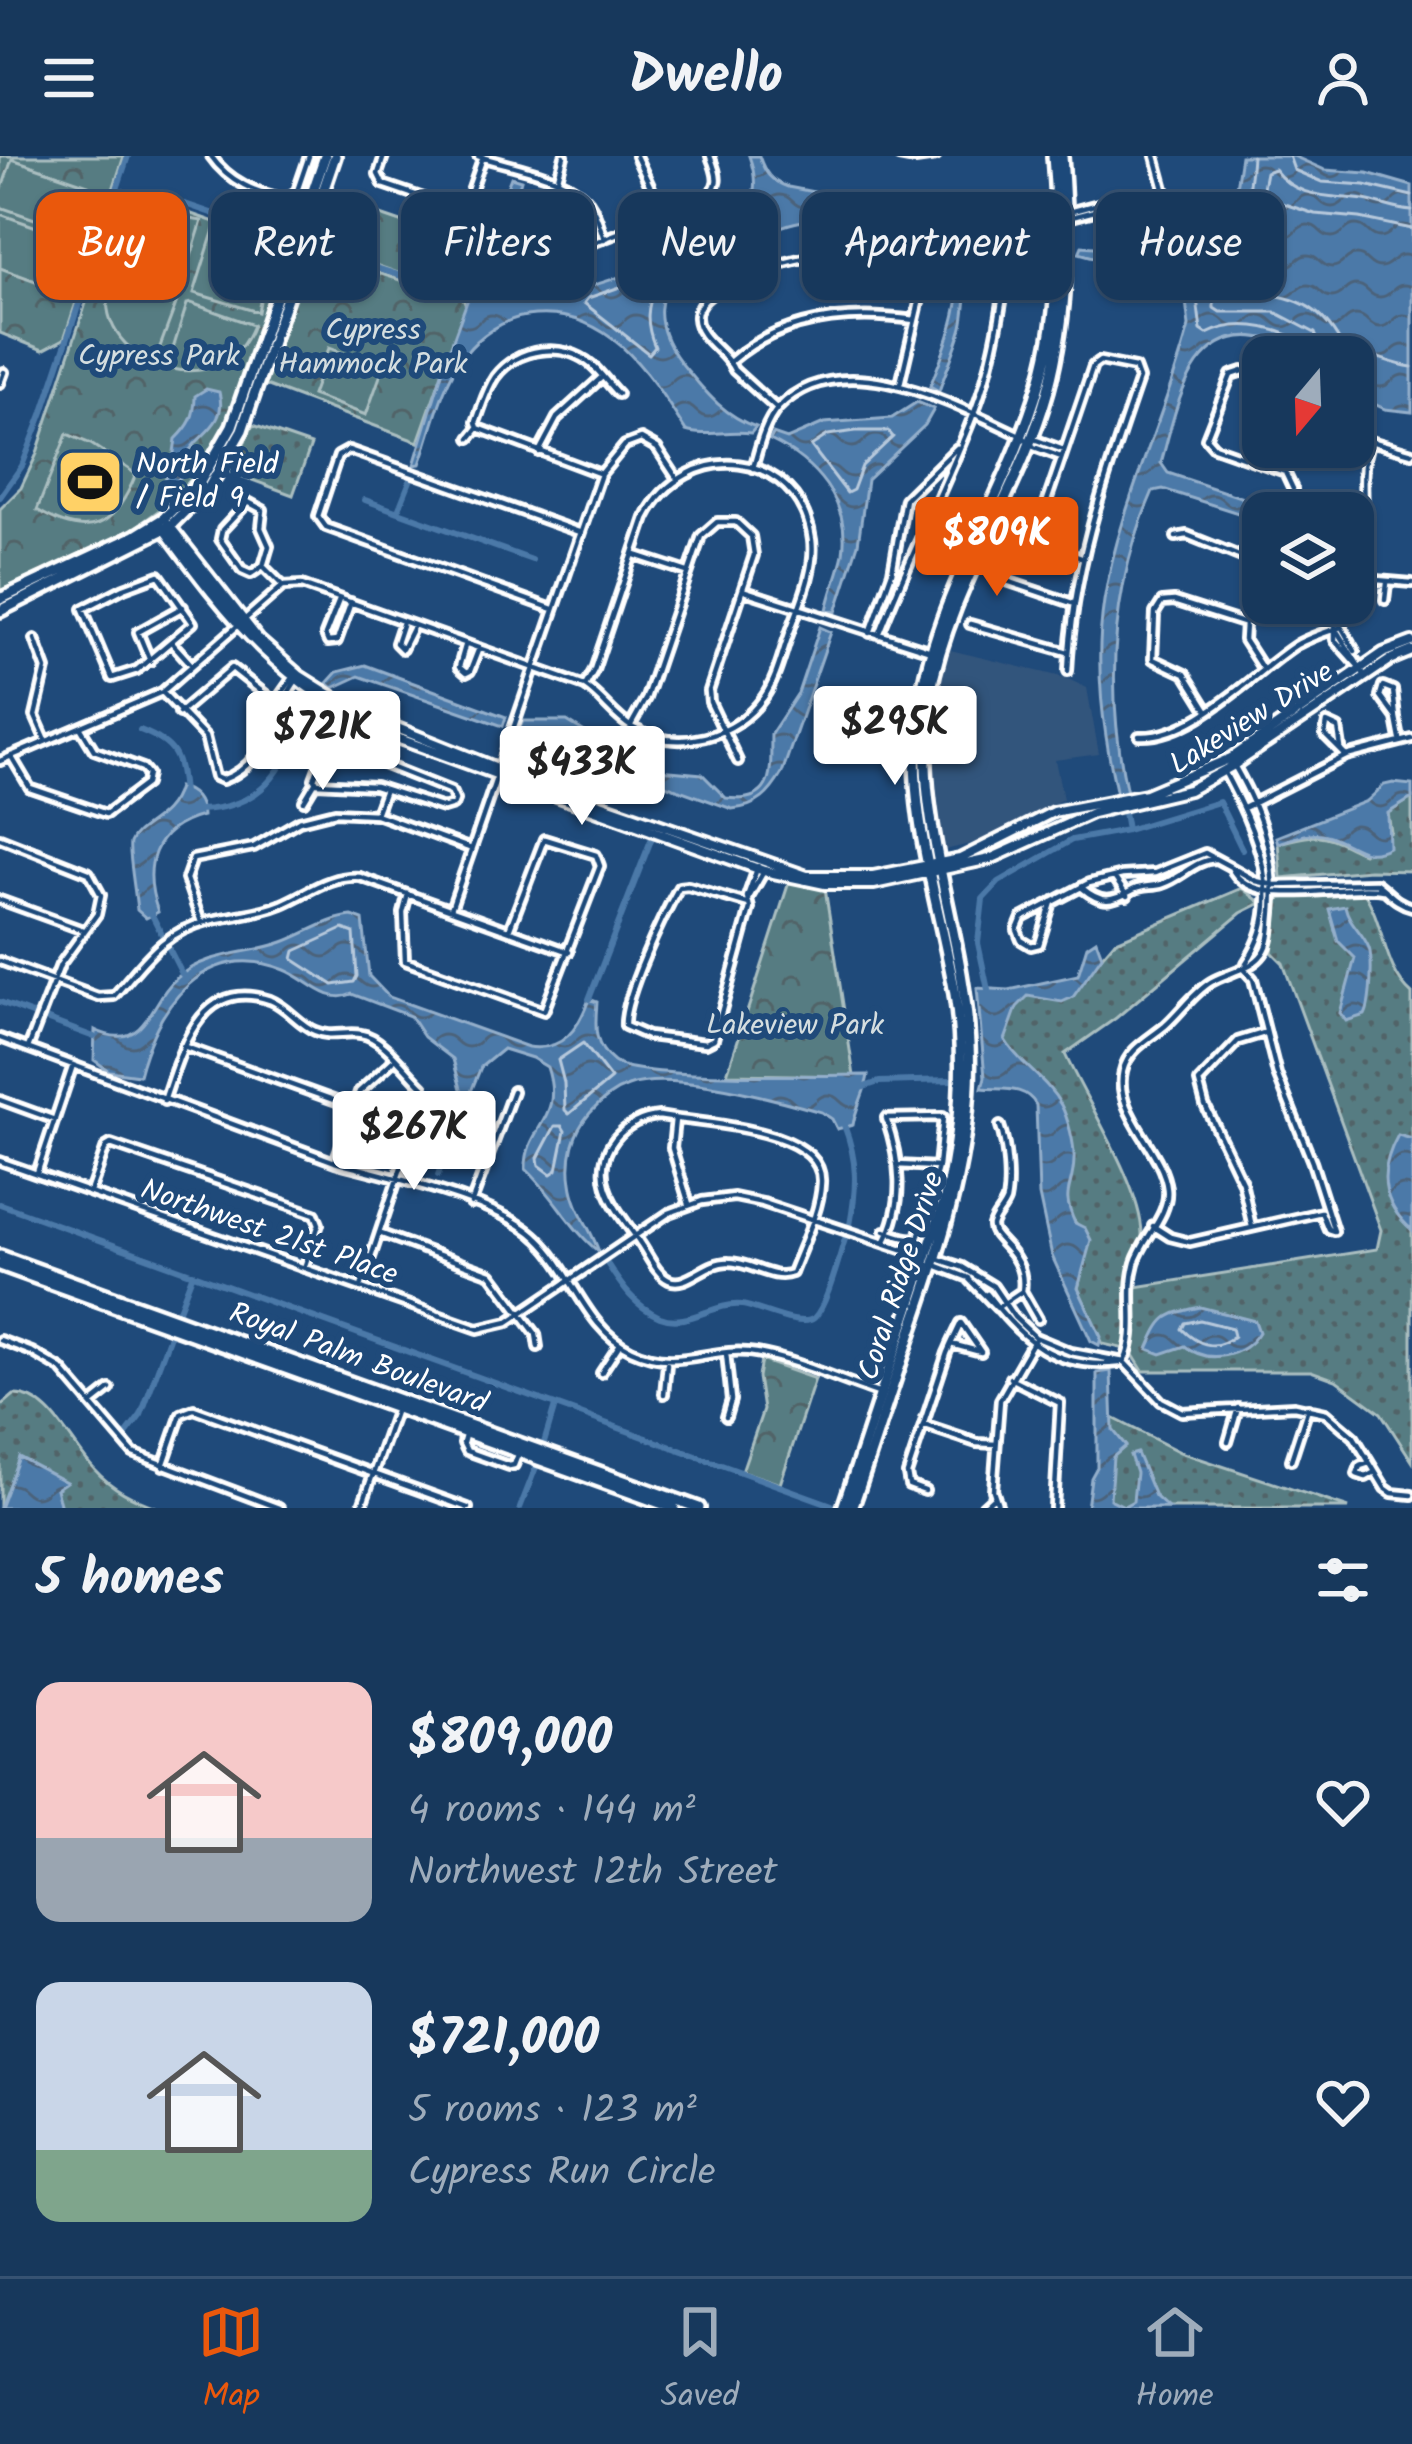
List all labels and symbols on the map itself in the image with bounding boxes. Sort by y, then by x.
park label: Cypress Hammock Park [278,307,469,389]
park label: Cypress Park [78,333,241,381]
north arrow [1242,336,1374,468]
place label: North Field / Field 9 [136,441,279,523]
sports icon: North Field / Field 9 [55,447,125,517]
pin: $809K [913,497,1081,599]
street label: Lakeview Drive [1160,649,1344,789]
pin: $295K [811,686,979,788]
pin: $721K [239,691,407,793]
pin: $433K [498,726,666,828]
park label: Lakeview Park [706,1002,885,1050]
pin: $267K [330,1091,498,1193]
street label: Coral Ridge Drive [846,1165,958,1387]
street label: Northwest 21st Place [134,1166,404,1300]
street label: Royal Palm Boulevard [222,1290,495,1428]

